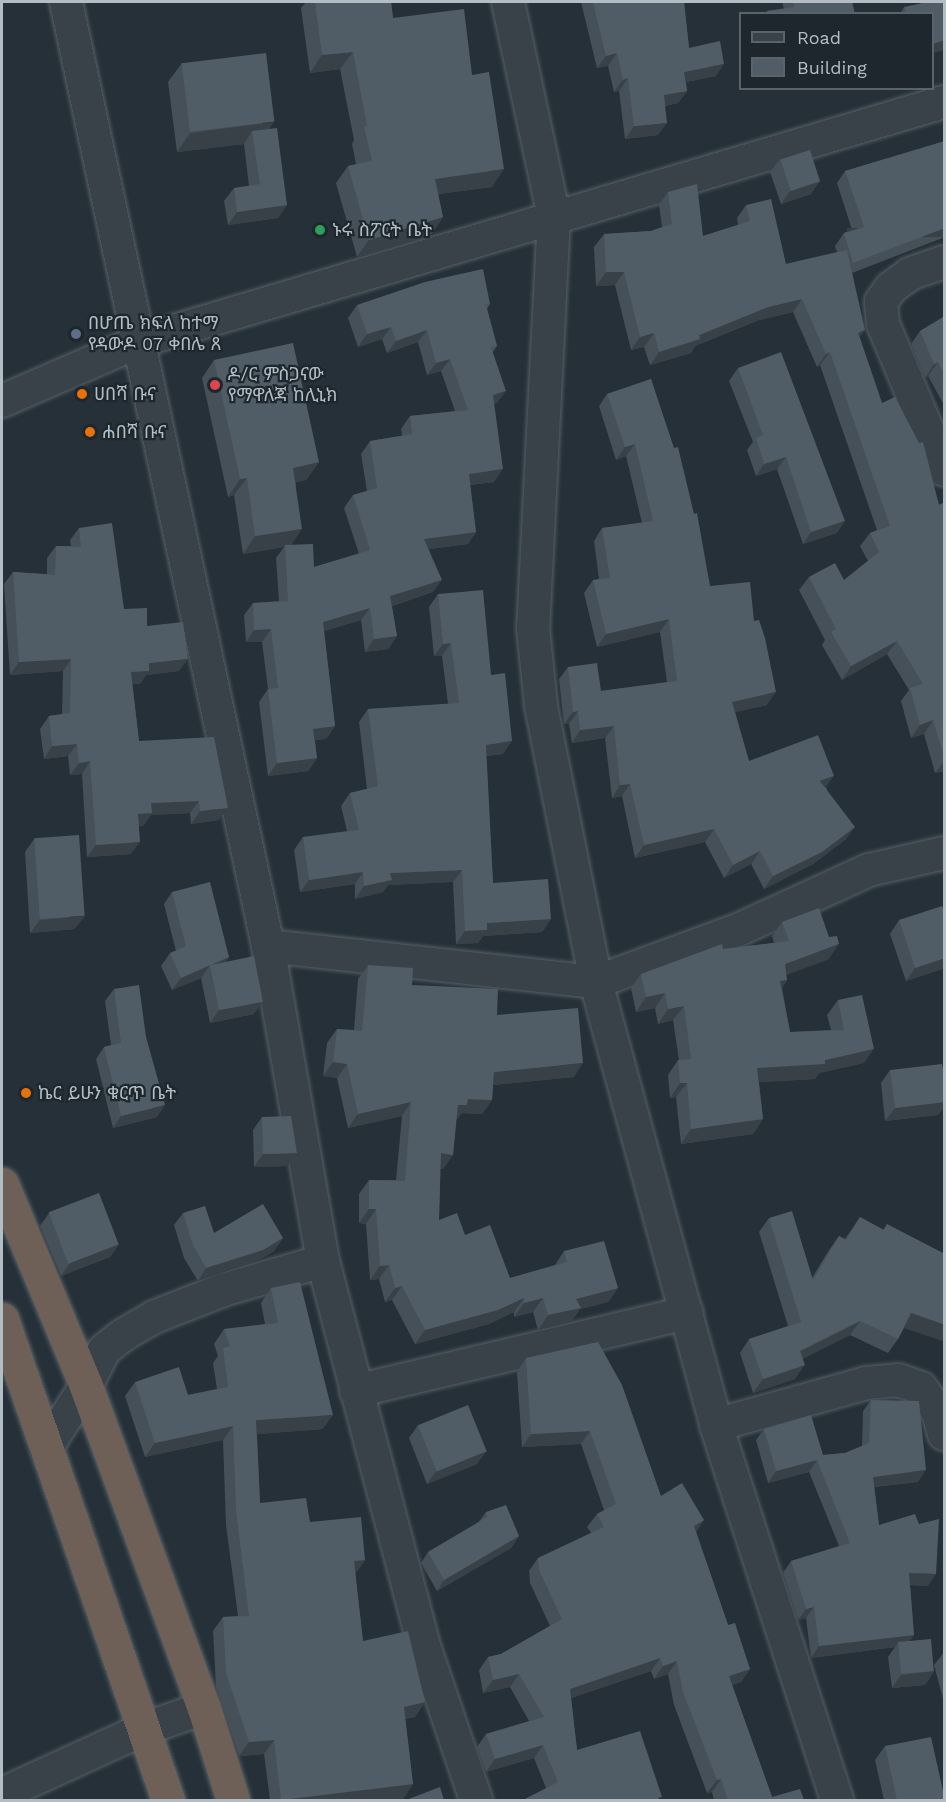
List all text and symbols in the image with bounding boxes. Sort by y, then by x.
legend [739,12,934,90]
text: Road [797,27,841,48]
text: Building [797,57,867,78]
place label: ኑሩ ስፖርት ቤት [332,219,432,241]
marker: ኑሩ ስፖርት ቤት [313,223,327,237]
place label: በሆጤ ክፍለ ከተማ የዳውዶ 07 ቀበሌ ጸ [88,313,221,356]
marker: በሆጤ ክፍለ ከተማ የዳውዶ 07 ቀበሌ ጸ [69,327,83,341]
place label: ዶ/ር ምስጋናው የማዋለጃ ከሊኒክ [228,364,337,406]
marker: ዶ/ር ምስጋናው የማዋለጃ ከሊኒክ [206,376,224,394]
place label: ሀበሻ ቡና [94,383,156,405]
marker: ሀበሻ ቡና [75,387,89,401]
place label: ሐበሻ ቡና [102,421,167,443]
marker: ሐበሻ ቡና [83,425,97,439]
place label: ኬር ይሁን ቁርጥ ቤት [38,1082,176,1104]
marker: ኬር ይሁን ቁርጥ ቤት [19,1086,33,1100]

